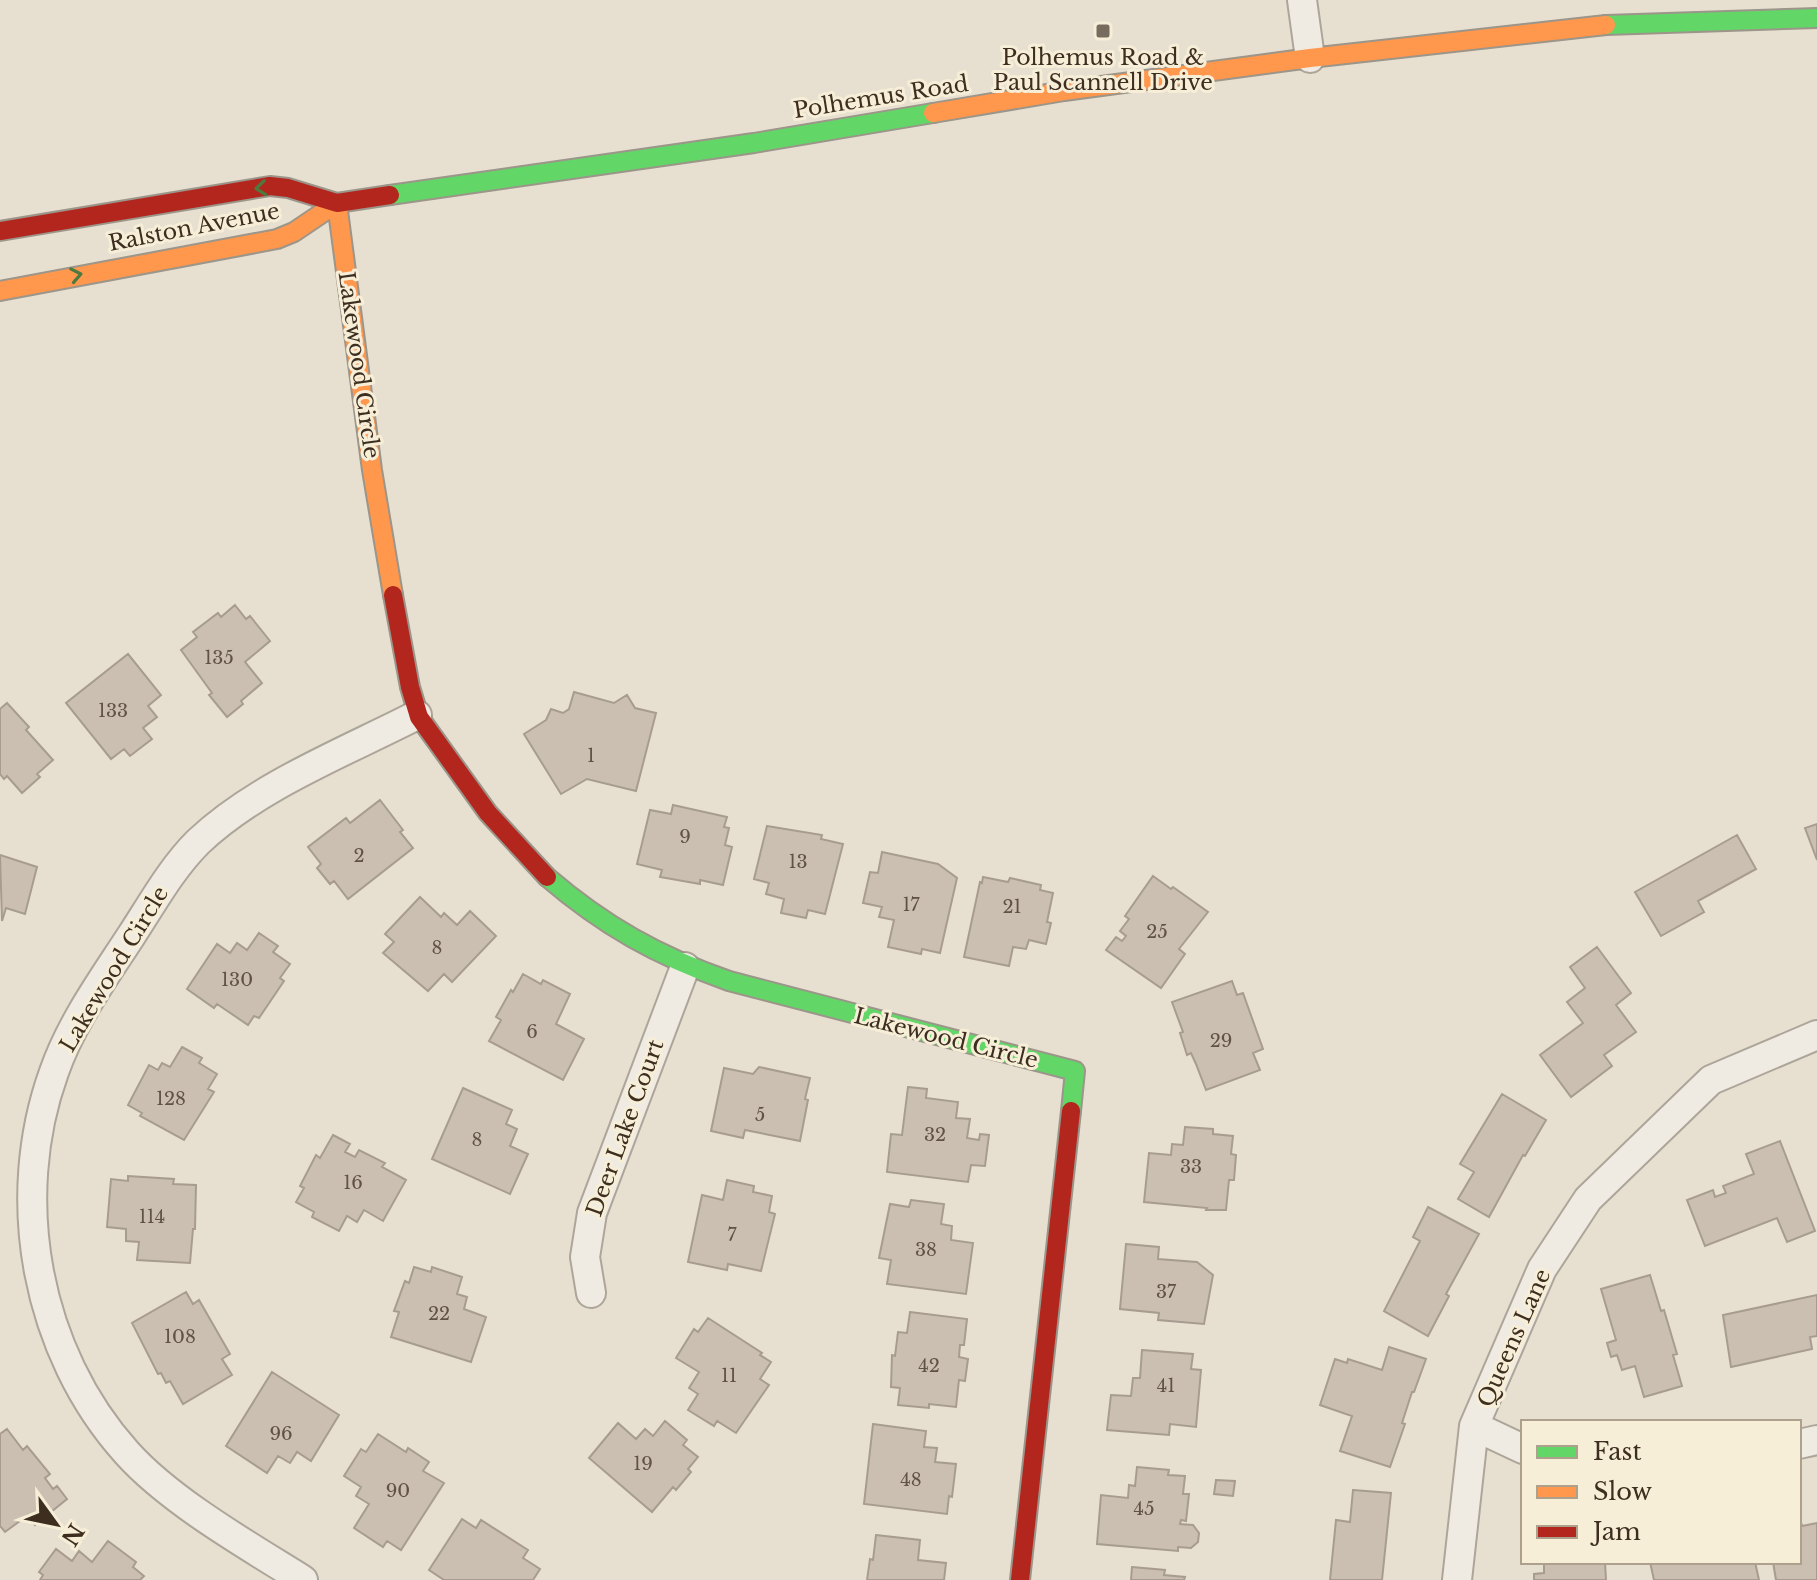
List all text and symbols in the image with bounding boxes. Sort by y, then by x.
marker: Polhemus Road & Paul Scannell Drive [1094,22,1112,40]
place label: Polhemus Road & Paul Scannell Drive [993,44,1213,96]
street label: Polhemus Road [792,70,971,124]
one-way arrow [254,180,267,197]
street label: Ralston Avenue [106,197,282,257]
one-way arrow [69,267,83,284]
street label: Lakewood Circle [333,270,385,460]
house number: 135 [204,647,234,669]
house number: 133 [98,700,128,722]
house number: 1 [587,745,595,767]
house number: 9 [679,826,691,848]
house number: 2 [353,845,365,867]
house number: 13 [788,851,808,873]
street label: Lakewood Circle [54,881,174,1057]
house number: 17 [902,894,920,916]
house number: 21 [1002,896,1022,918]
house number: 25 [1146,921,1168,943]
house number: 8 [432,937,442,959]
house number: 130 [221,969,253,991]
street label: Lakewood Circle [851,1002,1041,1074]
house number: 6 [526,1021,538,1043]
house number: 29 [1210,1030,1232,1052]
street label: Deer Lake Court [580,1035,670,1220]
house number: 128 [156,1088,186,1110]
house number: 5 [755,1104,765,1126]
house number: 32 [924,1124,946,1146]
house number: 8 [472,1129,482,1151]
house number: 33 [1180,1156,1202,1178]
house number: 16 [343,1172,363,1194]
house number: 114 [139,1206,165,1228]
house number: 7 [727,1224,737,1246]
house number: 38 [915,1239,937,1261]
street label: Queens Lane [1472,1265,1556,1411]
house number: 37 [1156,1281,1177,1303]
house number: 22 [428,1303,450,1325]
house number: 108 [164,1326,196,1348]
house number: 42 [918,1355,940,1377]
house number: 11 [721,1365,737,1387]
house number: 41 [1157,1375,1175,1397]
legend [1521,1420,1801,1564]
house number: 96 [269,1423,293,1445]
text: Fast [1593,1437,1641,1466]
house number: 19 [633,1453,653,1475]
house number: 48 [900,1469,922,1491]
text: Slow [1593,1477,1652,1506]
house number: 90 [386,1480,410,1502]
north arrow [16,1484,96,1564]
house number: 45 [1134,1498,1154,1520]
text: Jam [1590,1517,1641,1546]
text: N [55,1519,89,1551]

